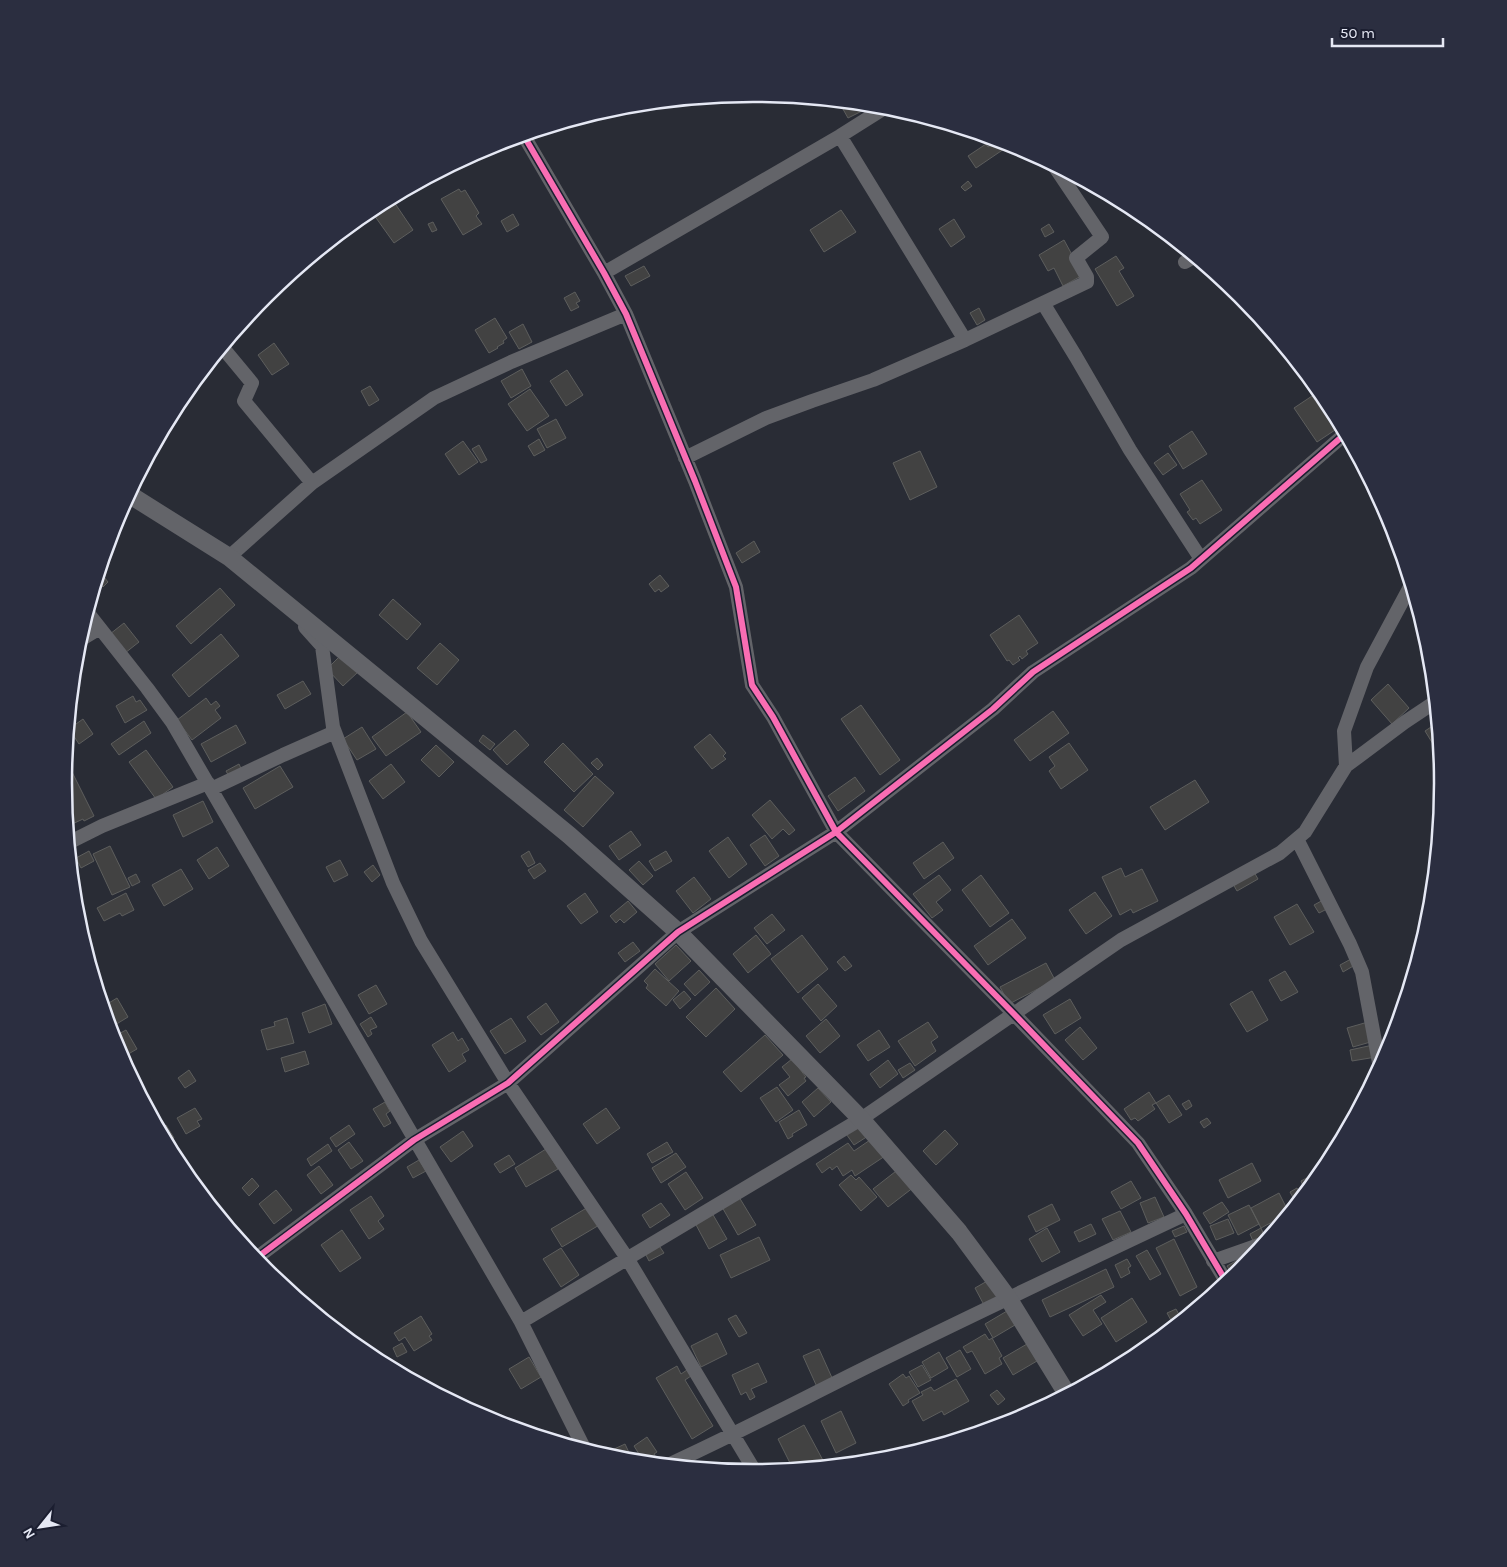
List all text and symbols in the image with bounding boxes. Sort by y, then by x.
scale bar [1332,15,1443,47]
text: 50 m [1340,24,1375,42]
north arrow [15,1502,65,1552]
text: N [19,1525,39,1542]

